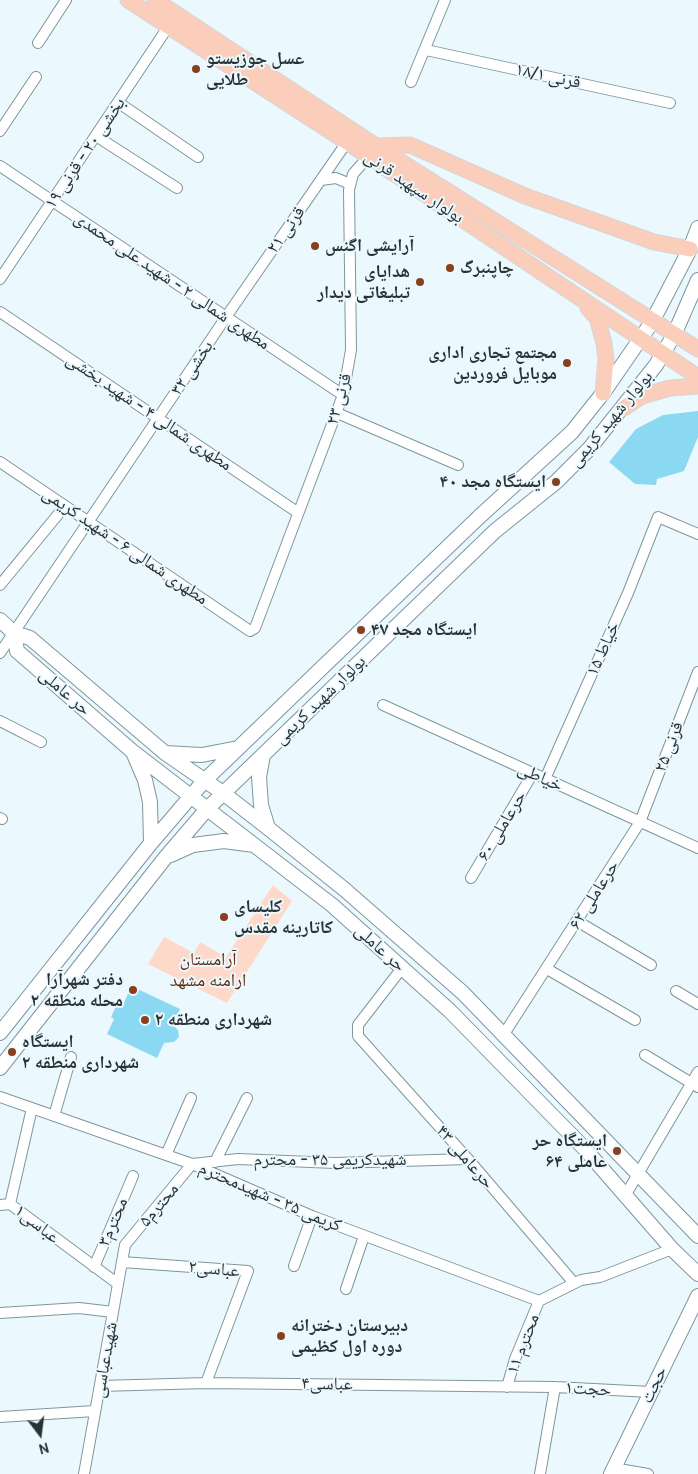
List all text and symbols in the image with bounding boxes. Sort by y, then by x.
place label: عسل جوزیستو طلایی [206,48,304,90]
street label: قرنی ۱۸/۱ [513,59,583,93]
marker: عسل جوزیستو طلایی [190,63,202,75]
street label: بخشی ۲۰ - قرنی ۱۹ [40,93,130,213]
street label: بولوار سپهبد قرنی [360,146,468,228]
street label: قرنی ۲۱ [262,202,310,258]
street label: مطهری شمالی ۲ - شهید علی محمدی [70,207,274,355]
place label: آرایشی اگنس [325,235,414,257]
marker: آرایشی اگنس [309,240,321,252]
place label: چاپنبرگ [460,257,514,279]
place label: هدایای تبلیغاتی دیدار [317,261,410,304]
marker: چاپنبرگ [444,262,456,274]
marker: هدایای تبلیغاتی دیدار [414,276,426,288]
street label: بخشی ۳۲ [166,336,218,400]
place label: مجتمع تجاری اداری موبایل فروردین [428,342,557,384]
street label: مطهری شمالی ۴ - شهید بخشی [62,348,236,476]
marker: مجتمع تجاری اداری موبایل فروردین [561,357,573,369]
street label: بولوار شهید کریمی [564,366,658,472]
street label: قرنی ۲۳ [321,371,357,427]
place label: ایستگاه مجد ۴۰ [440,471,546,493]
marker: ایستگاه مجد ۴۰ [550,476,562,488]
street label: مطهری شمالی ۶ - شهید کریمی [38,482,212,610]
place label: ایستگاه مجد ۴۷ [371,619,477,641]
street label: خیاط ۱۵ [582,619,624,679]
marker: ایستگاه مجد ۴۷ [355,624,367,636]
street label: بولوار شهید کریمی [270,651,370,749]
street label: حر عاملی [35,664,95,720]
street label: قرنی ۲۵ [650,719,688,775]
street label: خیاطی [514,758,566,796]
street label: حرعاملی ۶۰ [473,787,531,865]
street label: حرعاملی ۶۲ [564,856,624,934]
place label: کلیسای کاتارینه مقدس [234,896,333,939]
marker: کلیسای کاتارینه مقدس [218,911,230,923]
street label: حر عاملی [350,919,410,977]
park label: آرامستان ارامنه مشهد [170,949,246,992]
place label: دفتر شهرآرا محله منطقه ۲ [31,969,123,1012]
marker: دفتر شهرآرا محله منطقه ۲ [127,984,139,996]
place label: شهرداری منطقه ۲ [155,1009,272,1031]
marker: شهرداری منطقه ۲ [139,1014,151,1026]
place label: ایستگاه شهرداری منطقه ۲ [22,1031,139,1074]
marker: ایستگاه شهرداری منطقه ۲ [6,1046,18,1058]
street label: حرعاملی ۴۳ [431,1121,499,1193]
place label: ایستگاه حر عاملی ۶۴ [533,1130,607,1172]
marker: ایستگاه حر عاملی ۶۴ [611,1145,623,1157]
street label: شهیدکریمی ۳۵ - محترم [253,1149,407,1171]
street label: کریمی ۳۵ - شهیدمحترم [195,1157,345,1237]
street label: محترم۵ [134,1179,184,1231]
street label: محترم۳ [93,1194,133,1250]
street label: عباسی۱ [10,1200,64,1248]
street label: عباسی۲ [188,1256,240,1282]
street label: محترم ۱۱ [502,1311,544,1377]
place label: دبیرستان دخترانه دوره اول کظیمی [291,1315,408,1358]
street label: شهیدعباسی [88,1320,122,1400]
marker: دبیرستان دخترانه دوره اول کظیمی [275,1330,287,1342]
street label: حجت [636,1363,672,1407]
street label: عباسی۴ [301,1373,353,1395]
street label: حجت۱ [564,1377,612,1401]
north arrow [15,1409,65,1459]
text: N [37,1439,51,1458]

